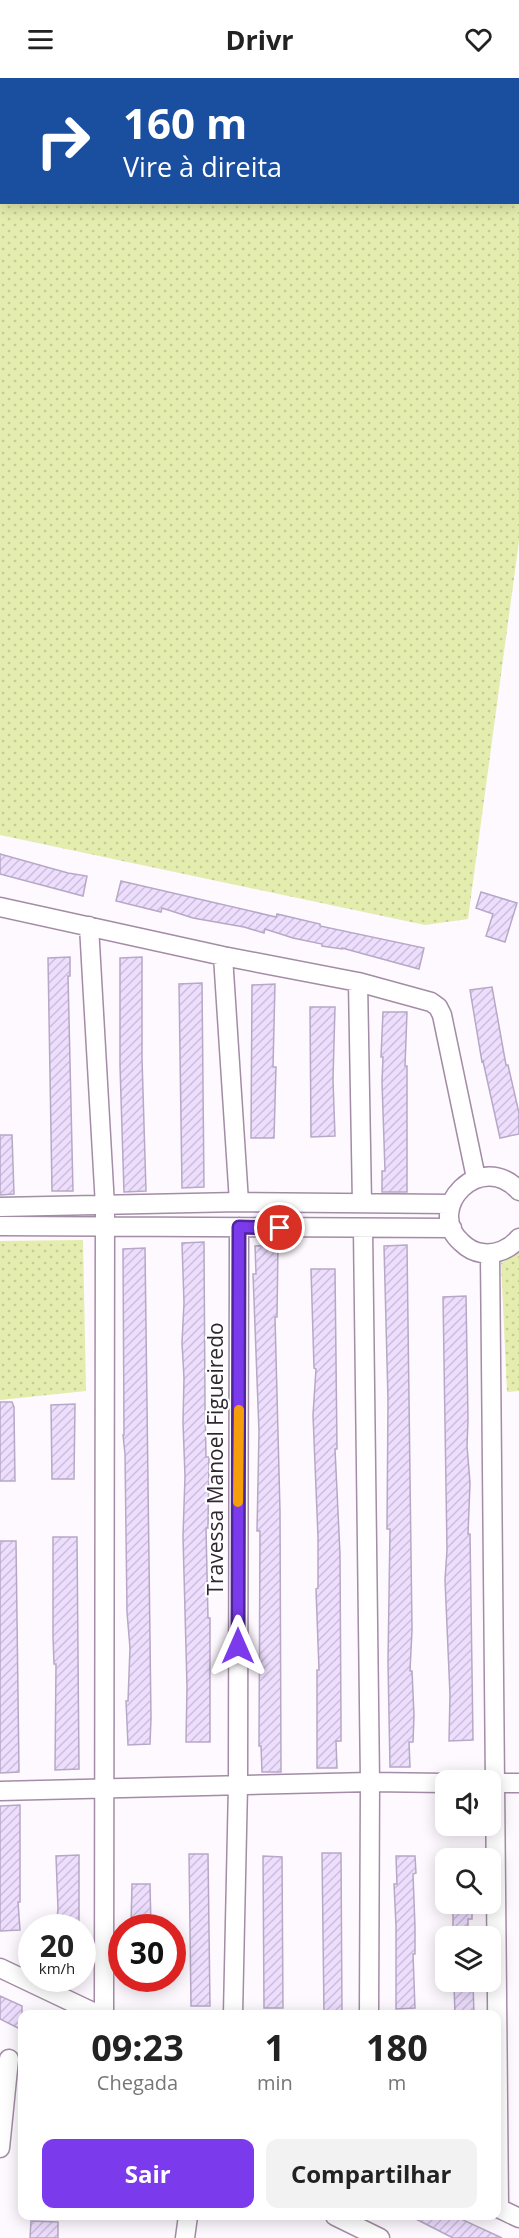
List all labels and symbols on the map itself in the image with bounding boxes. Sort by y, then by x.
pin [254,1202,305,1253]
street label: Travessa Manoel Figueiredo [201,1322,229,1596]
position arrow [206,1614,270,1678]
speed limit sign: 30 [108,1914,186,1992]

